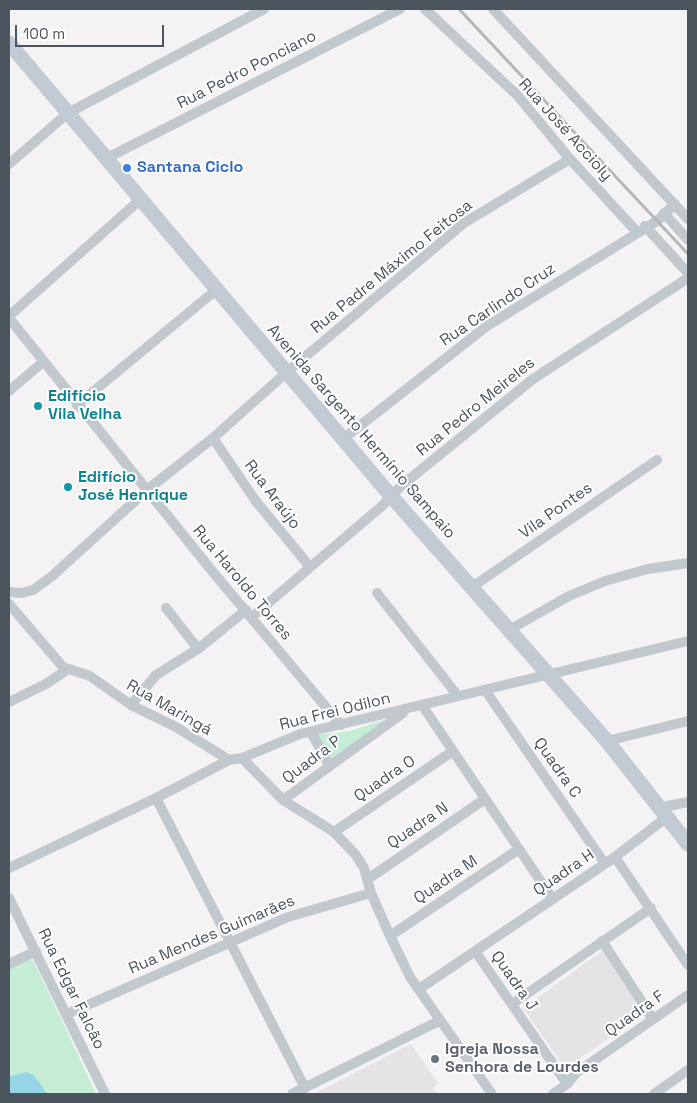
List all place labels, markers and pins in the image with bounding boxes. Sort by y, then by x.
place label: Santana Ciclo [137,158,243,178]
marker: Santana Ciclo [121,162,133,174]
place label: Edifício Vila Velha [48,387,122,425]
marker: Edifício Vila Velha [32,400,44,412]
place label: Edifício José Henrique [78,468,188,506]
marker: Edifício José Henrique [62,481,74,493]
place label: Igreja Nossa Senhora de Lourdes [445,1040,599,1078]
marker: Igreja Nossa Senhora de Lourdes [429,1053,441,1065]

